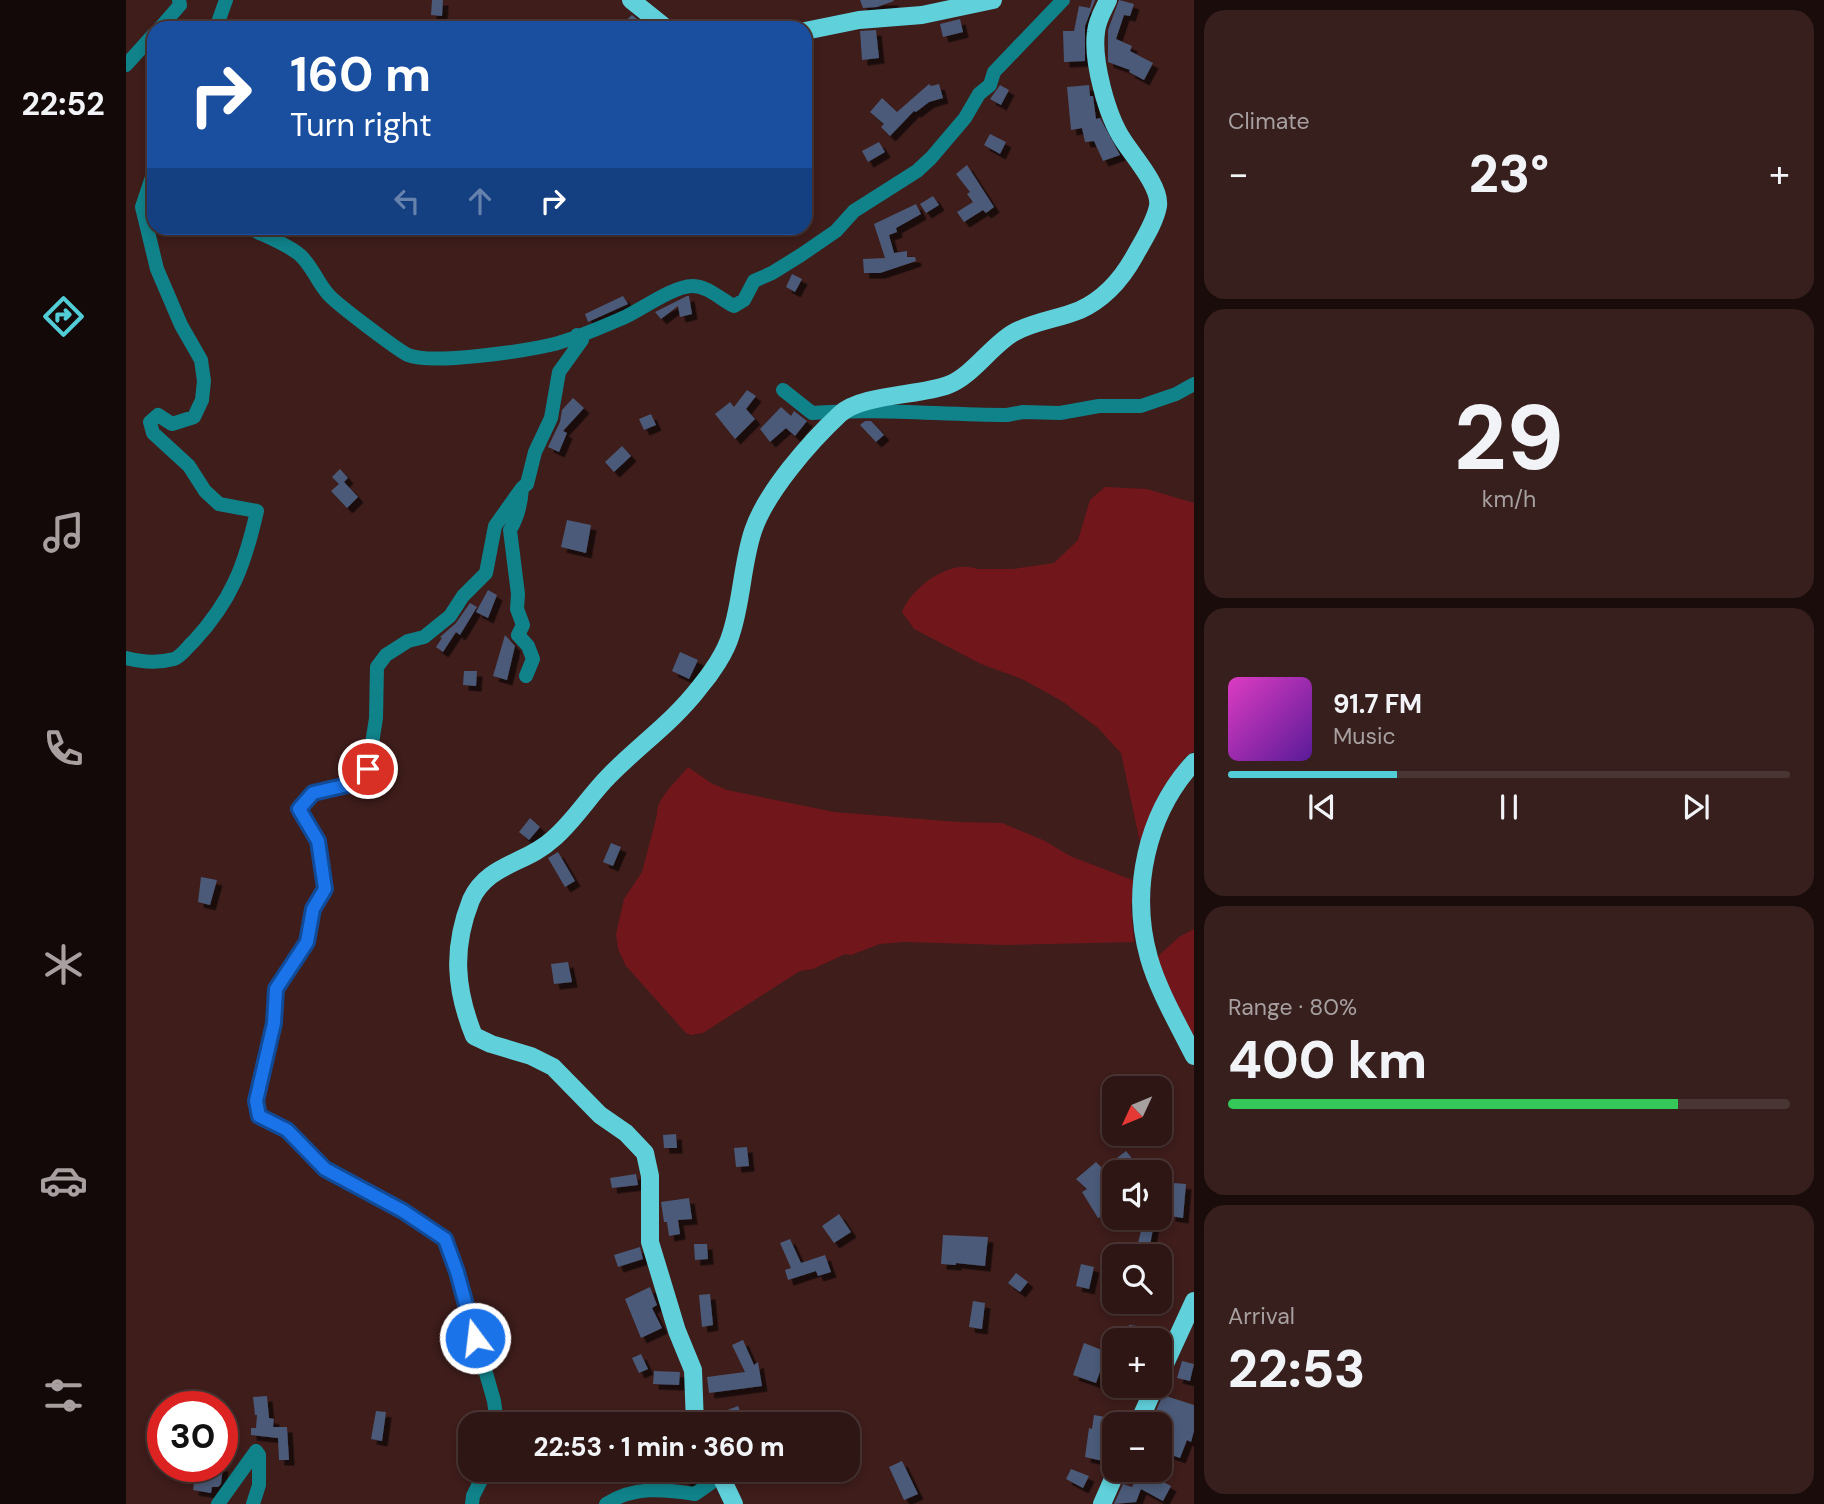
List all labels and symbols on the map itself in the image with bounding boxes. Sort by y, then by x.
pin [338,739,398,799]
north arrow [1102,1076,1172,1146]
position arrow [438,1301,512,1375]
speed limit sign: 30 [147,1391,238,1482]

